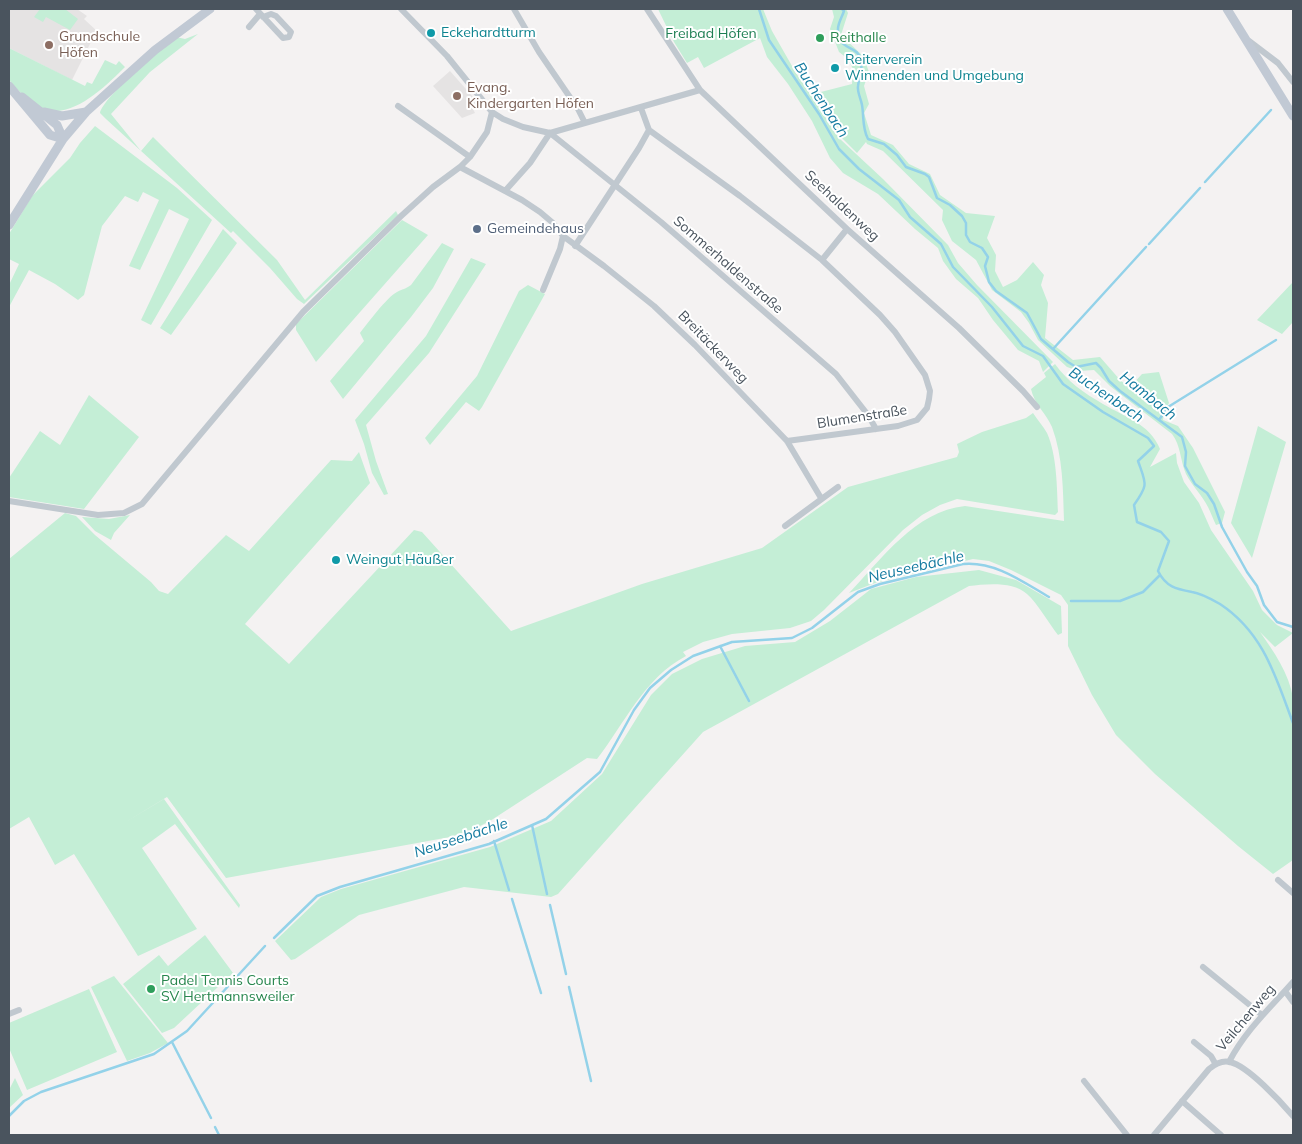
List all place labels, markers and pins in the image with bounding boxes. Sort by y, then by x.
place label: Eckehardtturm [441,25,536,41]
marker: Eckehardtturm [425,27,437,39]
place label: Grundschule Höfen [59,29,140,62]
place label: Reithalle [830,30,886,46]
marker: Reithalle [814,32,826,44]
marker: Grundschule Höfen [43,39,55,51]
place label: Reiterverein Winnenden und Umgebung [845,52,1024,84]
marker: Reiterverein Winnenden und Umgebung [829,62,841,74]
place label: Evang. Kindergarten Höfen [467,80,594,112]
marker: Evang. Kindergarten Höfen [451,90,463,102]
place label: Gemeindehaus [487,221,584,237]
marker: Gemeindehaus [471,223,483,235]
place label: Weingut Häußer [346,552,454,568]
marker: Weingut Häußer [330,554,342,566]
place label: Padel Tennis Courts SV Hertmannsweiler [161,973,295,1006]
marker: Padel Tennis Courts SV Hertmannsweiler [145,983,157,995]

